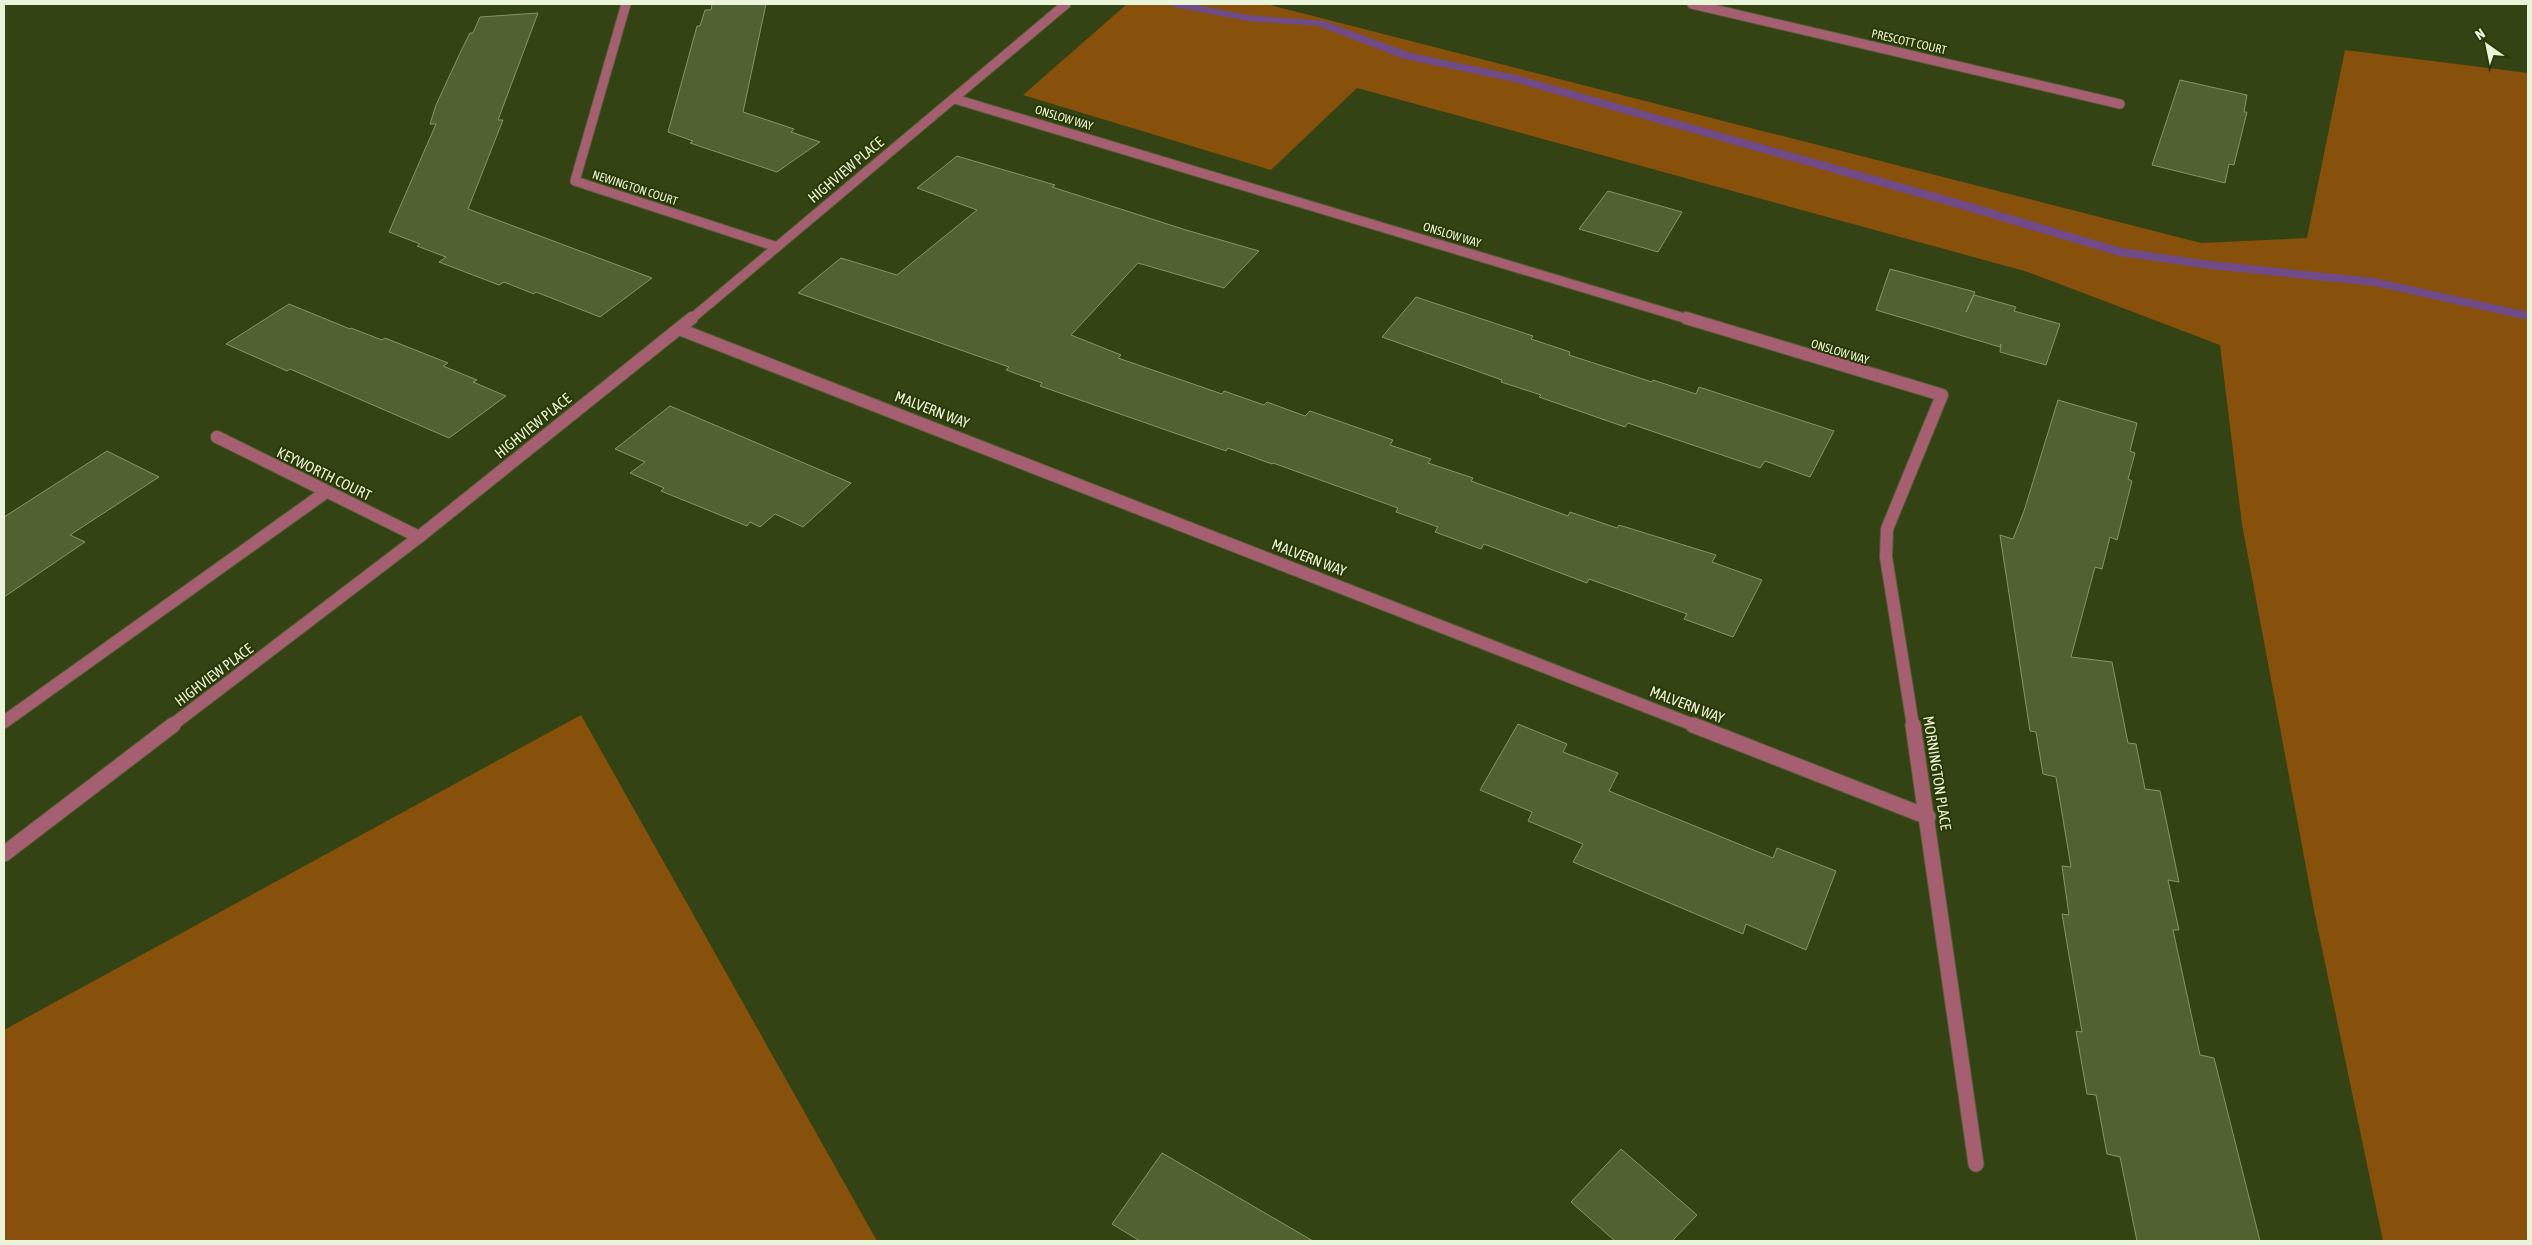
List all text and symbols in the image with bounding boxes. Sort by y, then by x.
north arrow [2462,20,2512,70]
text: N [2472,25,2488,43]
street label: PRESCOTT COURT [1870,27,1949,58]
street label: ONSLOW WAY [1033,103,1095,134]
street label: HIGHVIEW PLACE [804,133,887,206]
street label: NEWINGTON COURT [591,168,680,209]
street label: ONSLOW WAY [1421,220,1483,251]
street label: ONSLOW WAY [1809,337,1871,368]
street label: MALVERN WAY [893,388,972,432]
street label: HIGHVIEW PLACE [491,389,575,462]
street label: KEYWORTH COURT [274,443,375,504]
street label: MALVERN WAY [1270,536,1349,580]
street label: HIGHVIEW PLACE [171,639,257,709]
street label: MALVERN WAY [1648,683,1727,727]
street label: MORNINGTON PLACE [1920,715,1955,832]

